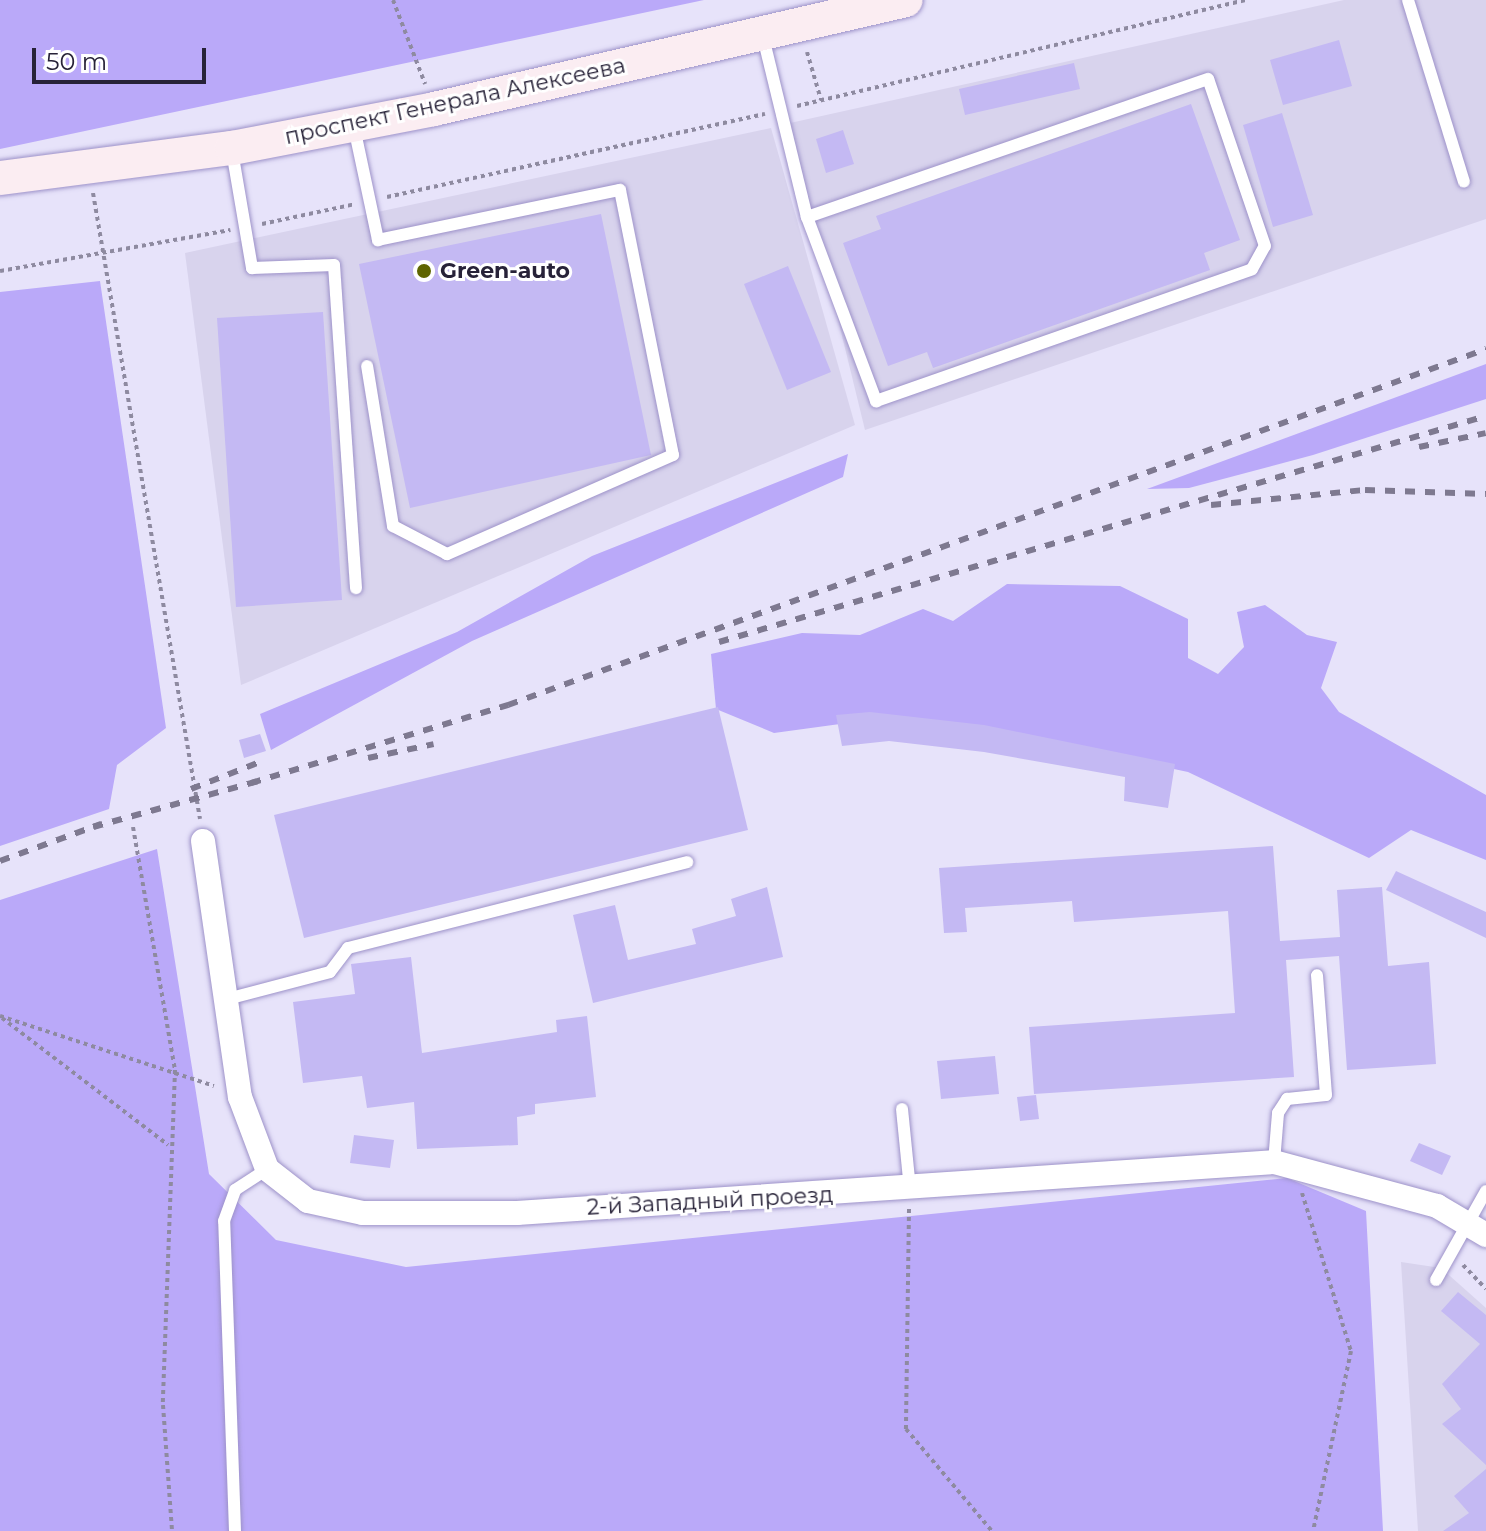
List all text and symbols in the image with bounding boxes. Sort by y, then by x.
scale bar [36,32,210,82]
text: 50 m [46,47,107,76]
street label: проспект Генерала Алексеева [282,52,628,150]
place label: Green-auto [440,258,570,284]
marker: Green-auto [415,262,433,280]
street label: 2-й Западный проезд [586,1181,834,1221]

